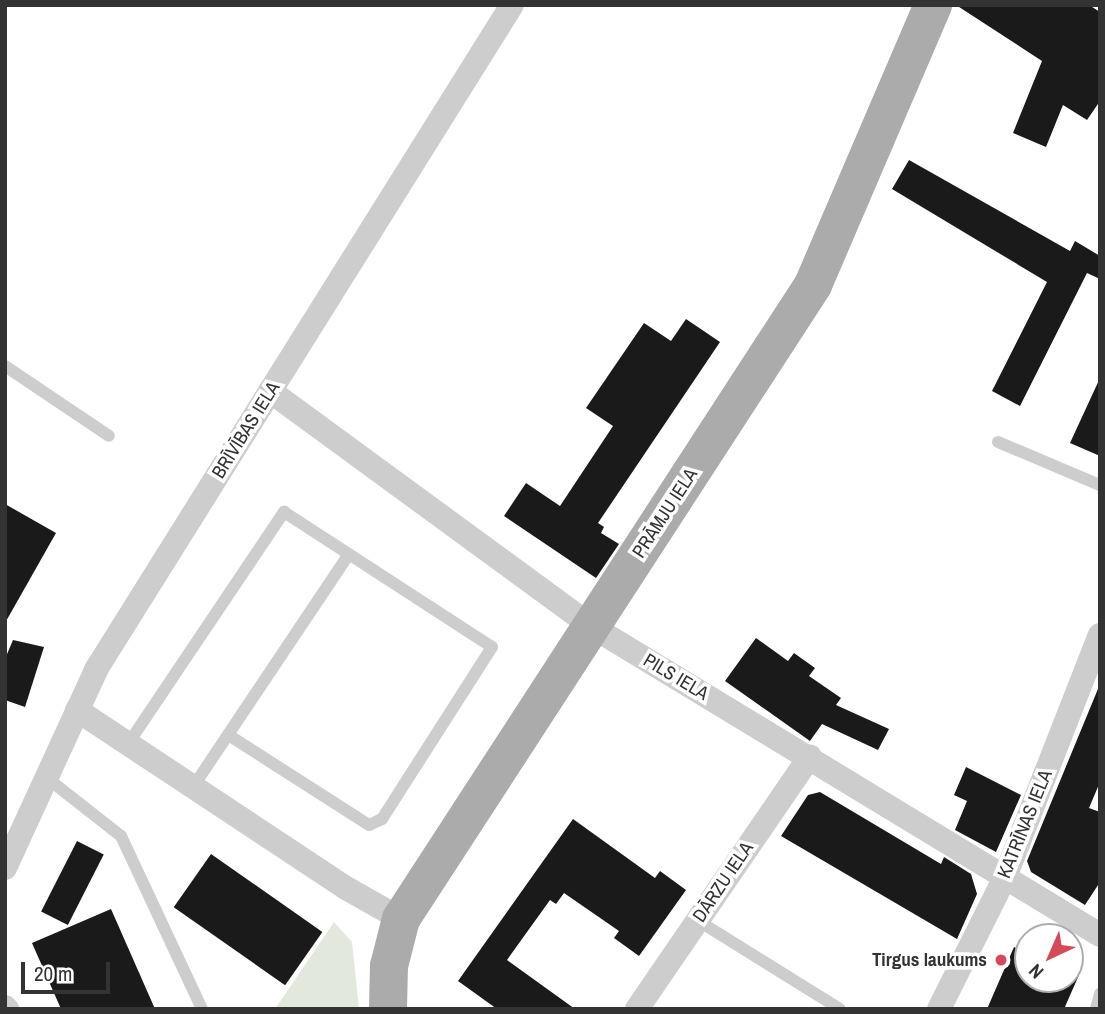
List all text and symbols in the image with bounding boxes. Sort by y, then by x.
street label: BRĪVĪBAS IELA [207,377,285,483]
street label: PRĀMJU IELA [628,464,702,562]
street label: PILS IELA [639,649,713,705]
street label: KATRĪNAS IELA [993,766,1057,882]
street label: DĀRZU IELA [688,838,758,926]
north arrow [1014,923,1084,993]
scale bar [24,948,114,992]
place label: Tirgus laukums [872,949,987,971]
marker: Tirgus laukums [993,952,1009,968]
text: N [1023,958,1049,985]
text: 20 m [34,959,72,988]

